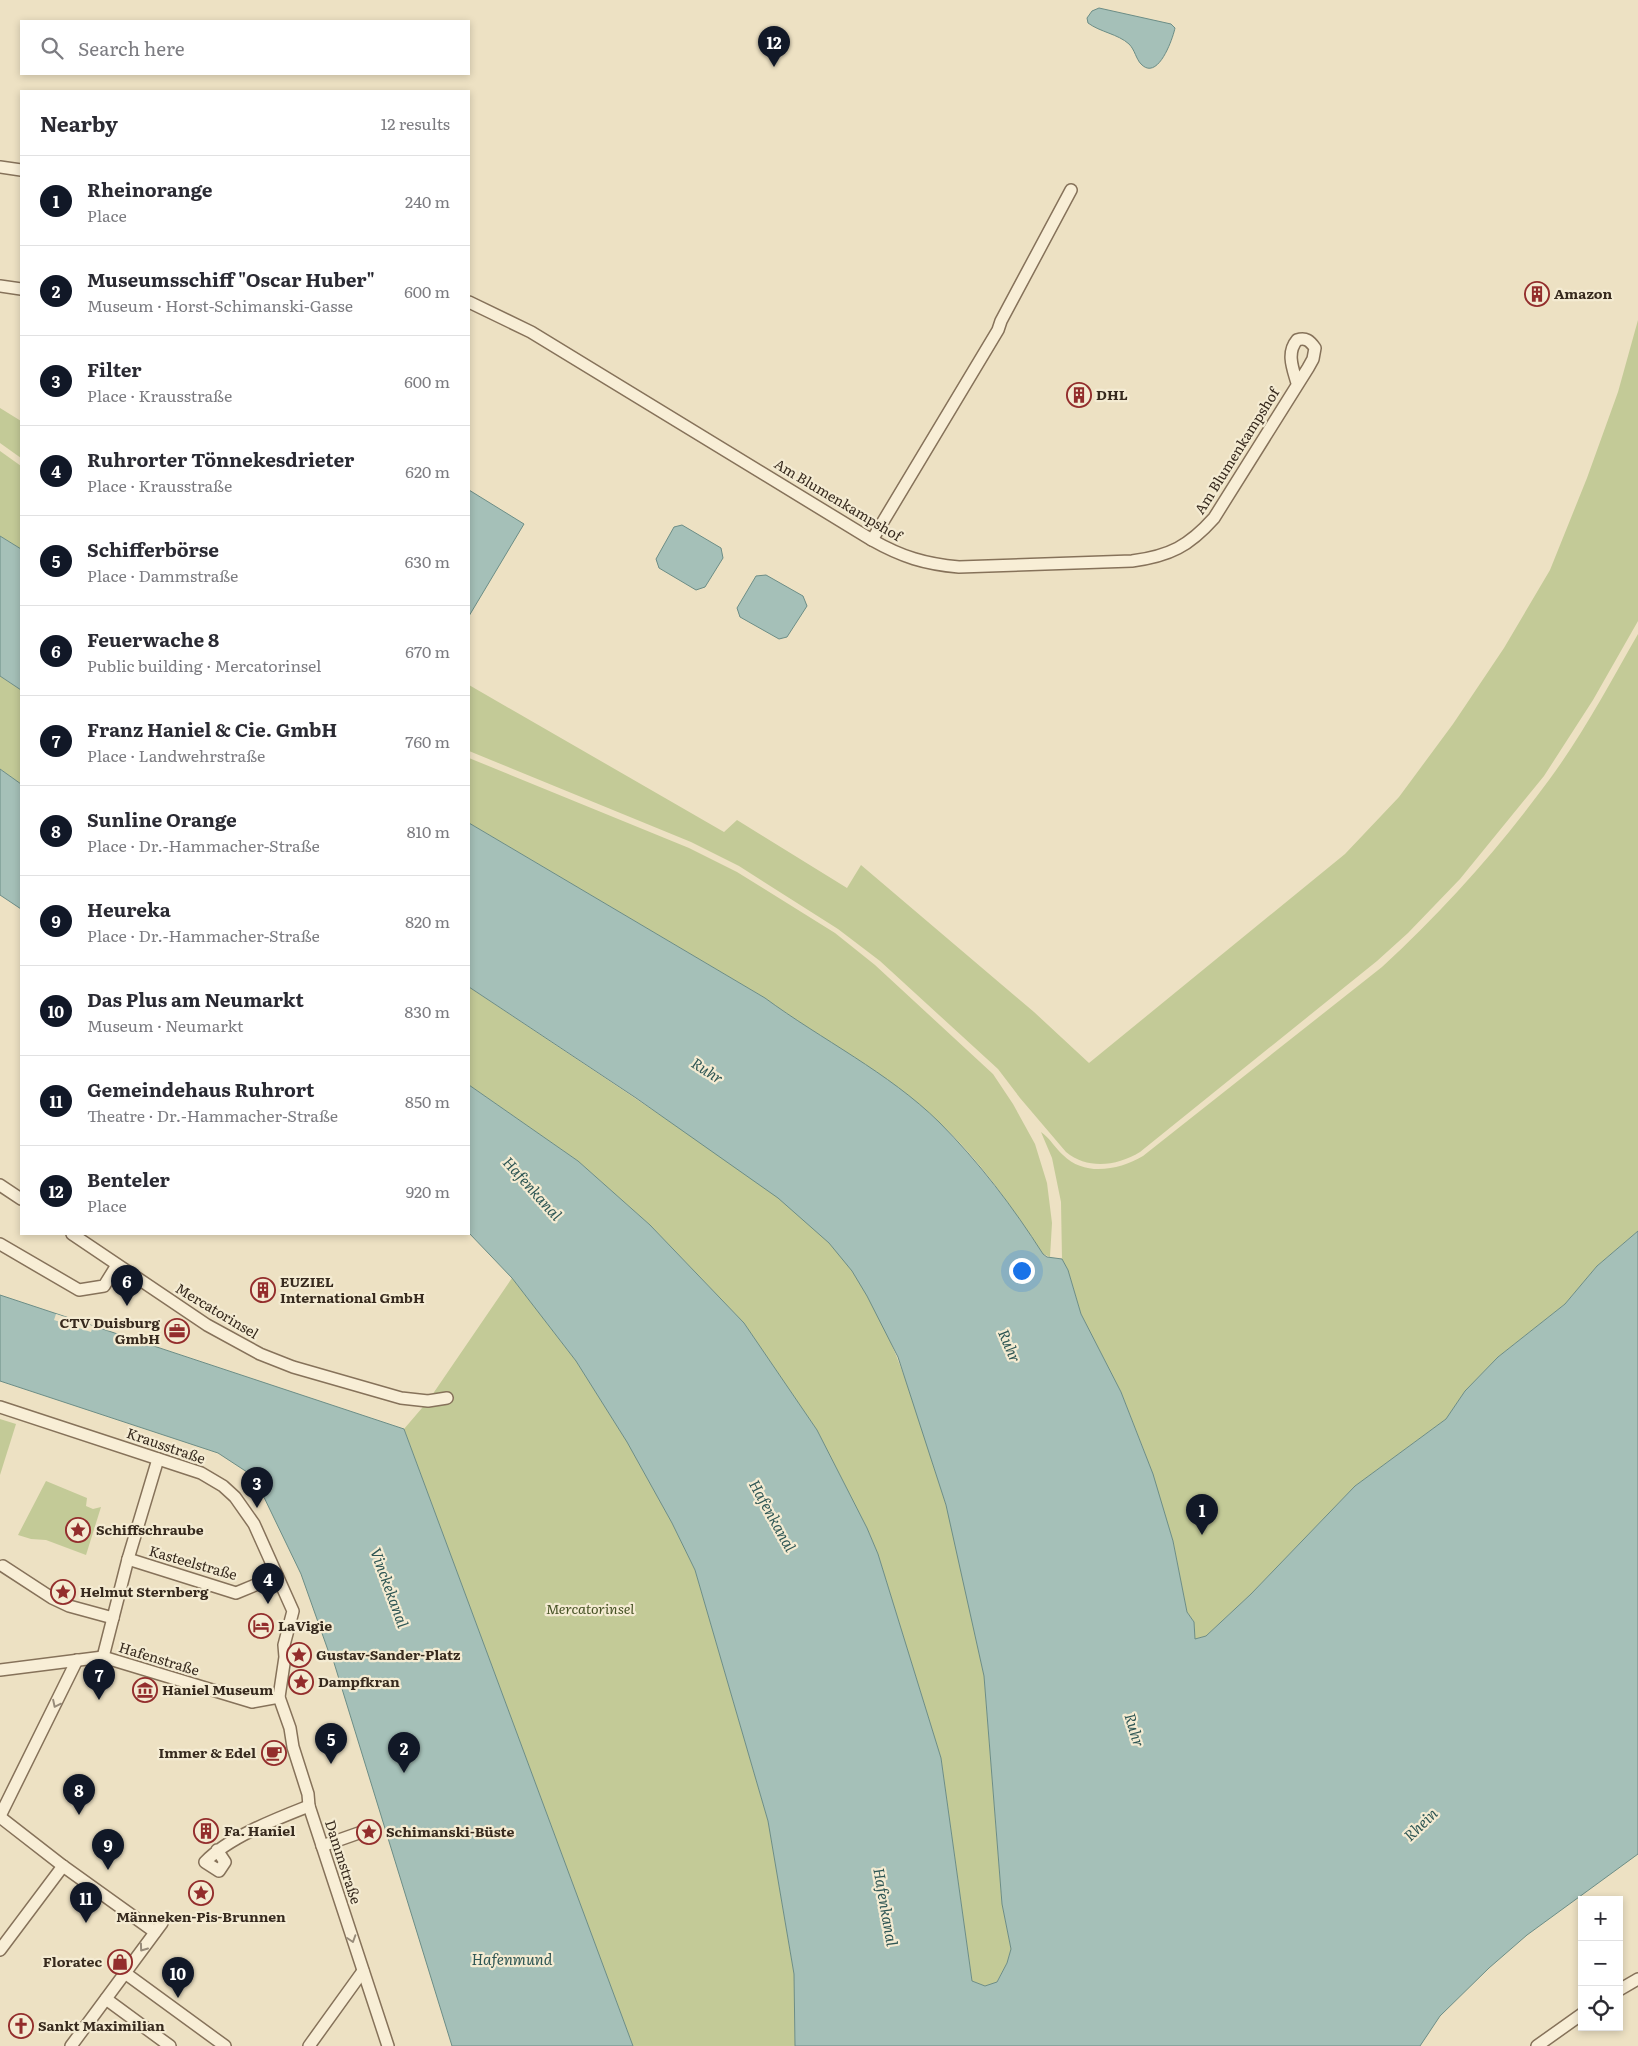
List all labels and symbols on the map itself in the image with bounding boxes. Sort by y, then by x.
pin: 12 [758,26,790,67]
building icon: Amazon [1524,281,1550,307]
place label: Amazon [1554,283,1612,303]
building icon: DHL [1066,382,1092,408]
street label: Am Blumenkampshof [1189,382,1284,518]
place label: DHL [1096,384,1128,404]
street label: Am Blumenkampshof [771,453,908,546]
water label: Ruhr [687,1051,728,1089]
water label: Hafenkanal [498,1151,569,1226]
your location [1009,1258,1035,1284]
pin: 6 [111,1265,143,1306]
place label: EUZIEL International GmbH [280,1271,425,1307]
street label: Mercatorinsel [172,1277,263,1343]
building icon: EUZIEL International GmbH [250,1277,276,1303]
place label: CTV Duisburg GmbH [60,1312,161,1348]
office icon: CTV Duisburg GmbH [164,1318,190,1344]
water label: Ruhr [993,1325,1028,1366]
street label: Krausstraße [124,1422,208,1468]
pin: 3 [241,1467,273,1508]
water label: Hafenkanal [744,1475,803,1556]
pin: 1 [1186,1494,1218,1535]
place icon: Schiffschraube [65,1517,91,1543]
place label: Schiffschraube [96,1519,204,1539]
street label: Kasteelstraße [147,1540,240,1584]
water label: Vinckekanal [365,1544,416,1631]
pin: 4 [252,1563,284,1604]
place icon: Helmut Sternberg [50,1579,76,1605]
place label: Helmut Sternberg [80,1581,209,1601]
park label: Mercatorinsel [546,1598,634,1618]
hotel icon: LaVigie [248,1613,274,1639]
place label: LaVigie [278,1615,332,1635]
street label: Hafenstraße [117,1636,202,1680]
place icon: Gustav-Sander-Platz [286,1642,312,1668]
place label: Gustav-Sander-Platz [316,1644,461,1664]
pin: 7 [83,1659,115,1700]
place icon: Dampfkran [288,1669,314,1695]
place label: Dampfkran [318,1671,400,1691]
museum icon: Haniel Museum [132,1677,158,1703]
place label: Haniel Museum [162,1679,273,1699]
one-way arrow [52,1699,62,1708]
water label: Ruhr [1119,1710,1151,1749]
pin: 5 [315,1723,347,1764]
pin: 2 [388,1732,420,1773]
cafe icon: Immer & Edel [261,1740,287,1766]
place label: Immer & Edel [158,1742,256,1762]
pin: 8 [63,1774,95,1815]
water label: Rhein [1398,1802,1442,1846]
street label: Dammstraße [321,1817,367,1906]
building icon: Fa. Haniel [193,1818,219,1844]
place icon: Schimanski-Büste [356,1819,382,1845]
place label: Fa. Haniel [224,1820,295,1840]
place label: Schimanski-Büste [386,1821,515,1841]
pin: 9 [92,1829,124,1870]
water label: Hafenkanal [868,1866,905,1948]
place icon: Männeken-Pis-Brunnen [188,1880,214,1906]
pin: 11 [70,1882,102,1923]
place label: Männeken-Pis-Brunnen [116,1906,286,1926]
one-way arrow [347,1934,357,1942]
one-way arrow [140,1942,149,1952]
water label: Hafenmund [472,1947,553,1970]
shop icon: Floratec [107,1949,133,1975]
place label: Floratec [43,1951,102,1971]
pin: 10 [162,1957,194,1998]
church icon: Sankt Maximilian [8,2013,34,2039]
place label: Sankt Maximilian [38,2015,165,2035]

